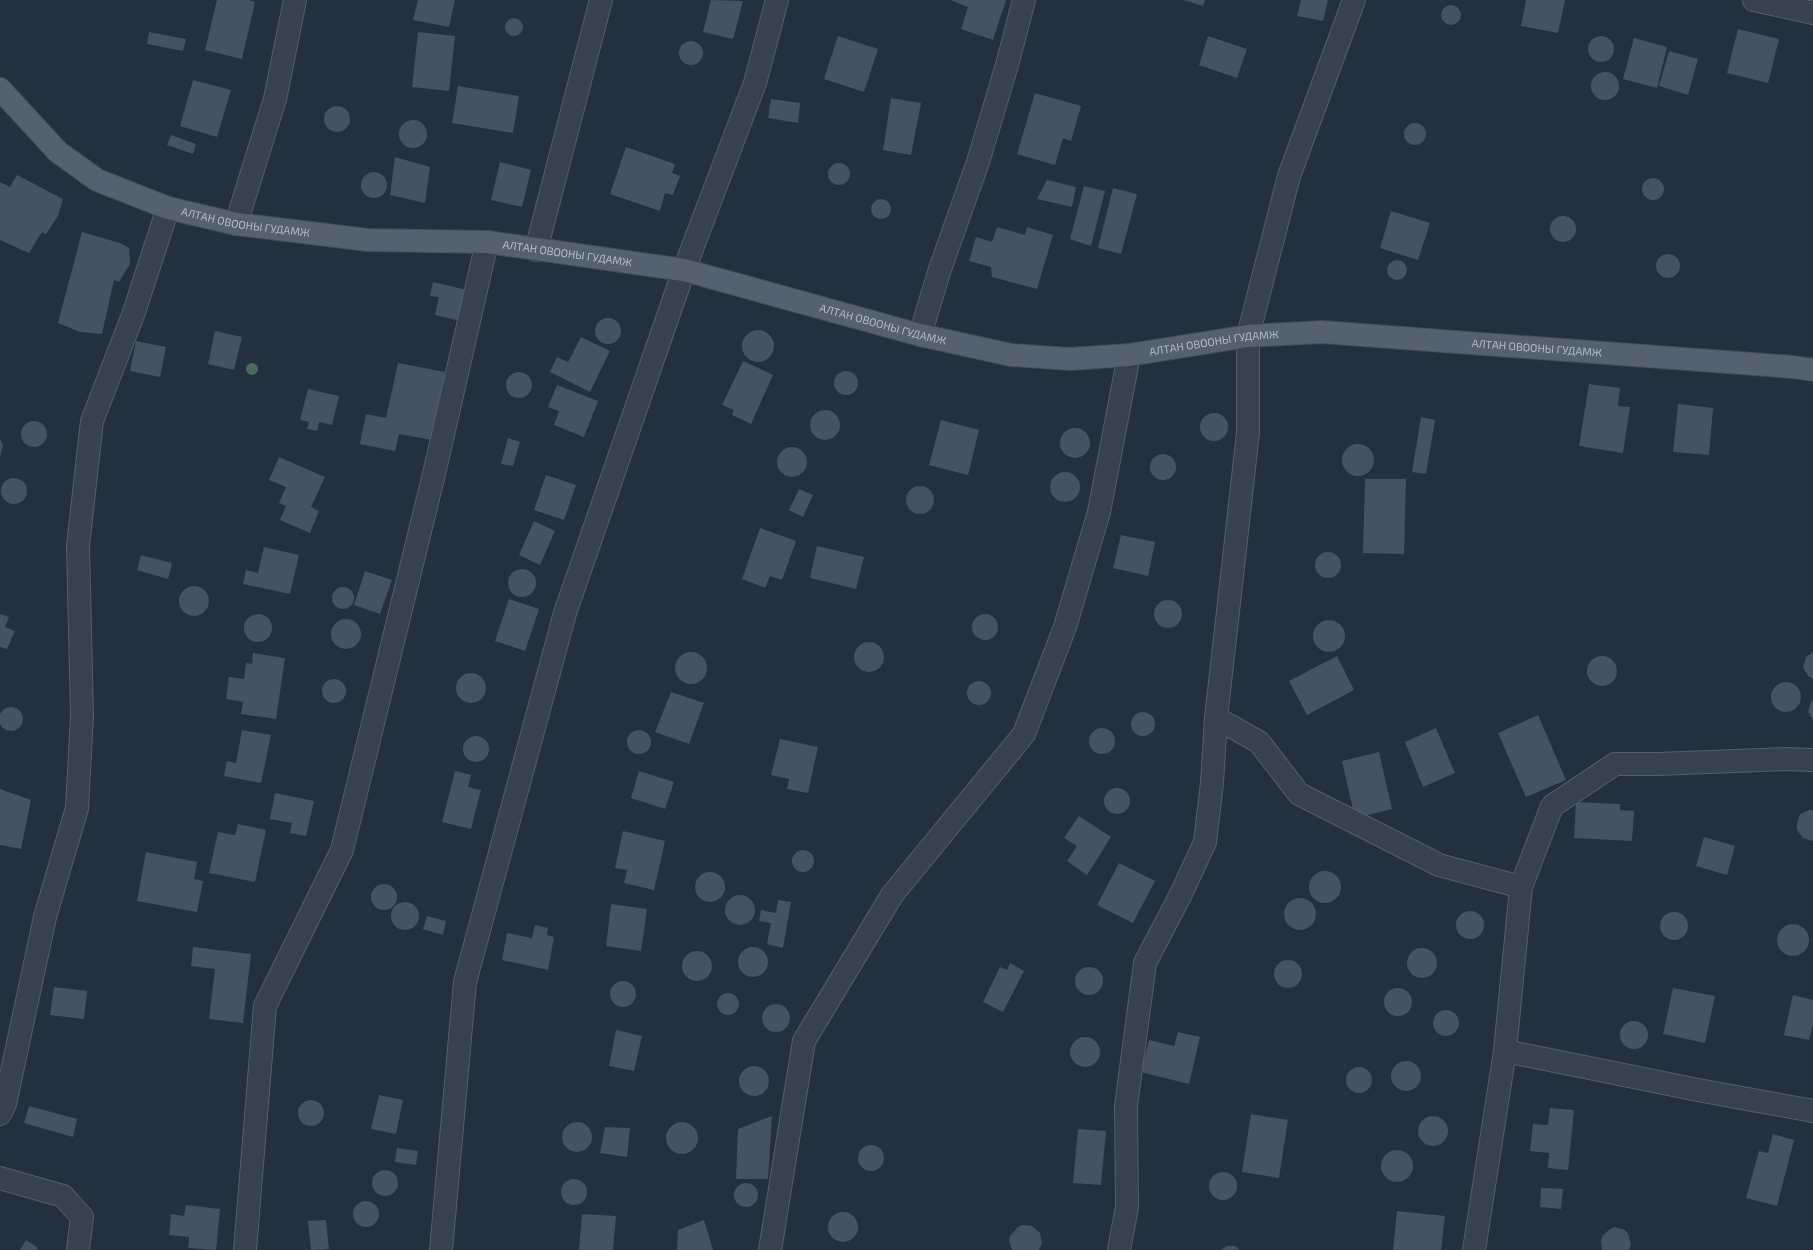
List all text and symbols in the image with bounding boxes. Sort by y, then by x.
street label: АЛТАН ОВООНЫ ГУДАМЖ [180,204,311,239]
street label: АЛТАН ОВООНЫ ГУДАМЖ [502,237,633,269]
street label: АЛТАН ОВООНЫ ГУДАМЖ [818,301,948,347]
street label: АЛТАН ОВООНЫ ГУДАМЖ [1148,327,1279,358]
street label: АЛТАН ОВООНЫ ГУДАМЖ [1471,336,1602,359]

